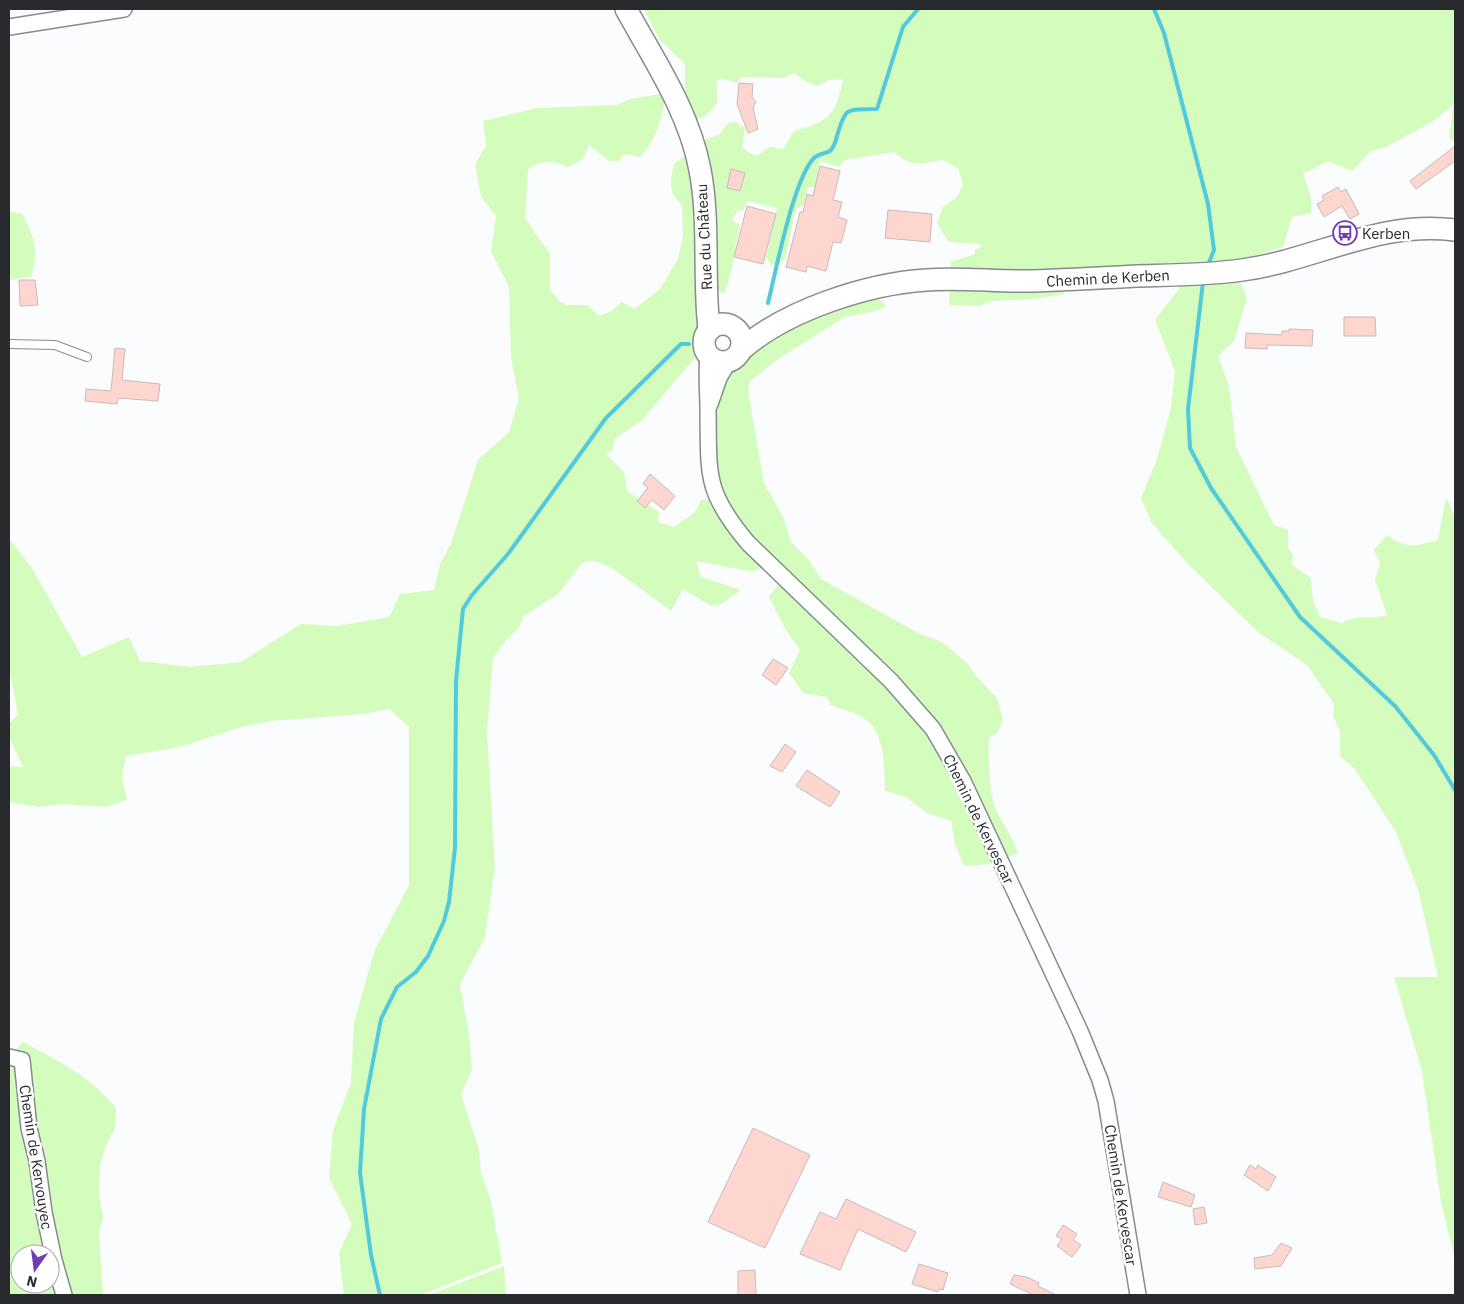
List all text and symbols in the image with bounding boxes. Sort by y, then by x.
street label: Rue du Château [692,183,716,291]
bus stop icon: Kerben [1332,220,1358,246]
place label: Kerben [1362,224,1410,243]
street label: Chemin de Kerben [1046,265,1170,291]
street label: Chemin de Kervescar [939,751,1019,888]
street label: Chemin de Kervouyec [15,1083,57,1231]
street label: Chemin de Kervescar [1100,1123,1142,1267]
north arrow [10,1244,60,1294]
text: N [25,1272,39,1292]

